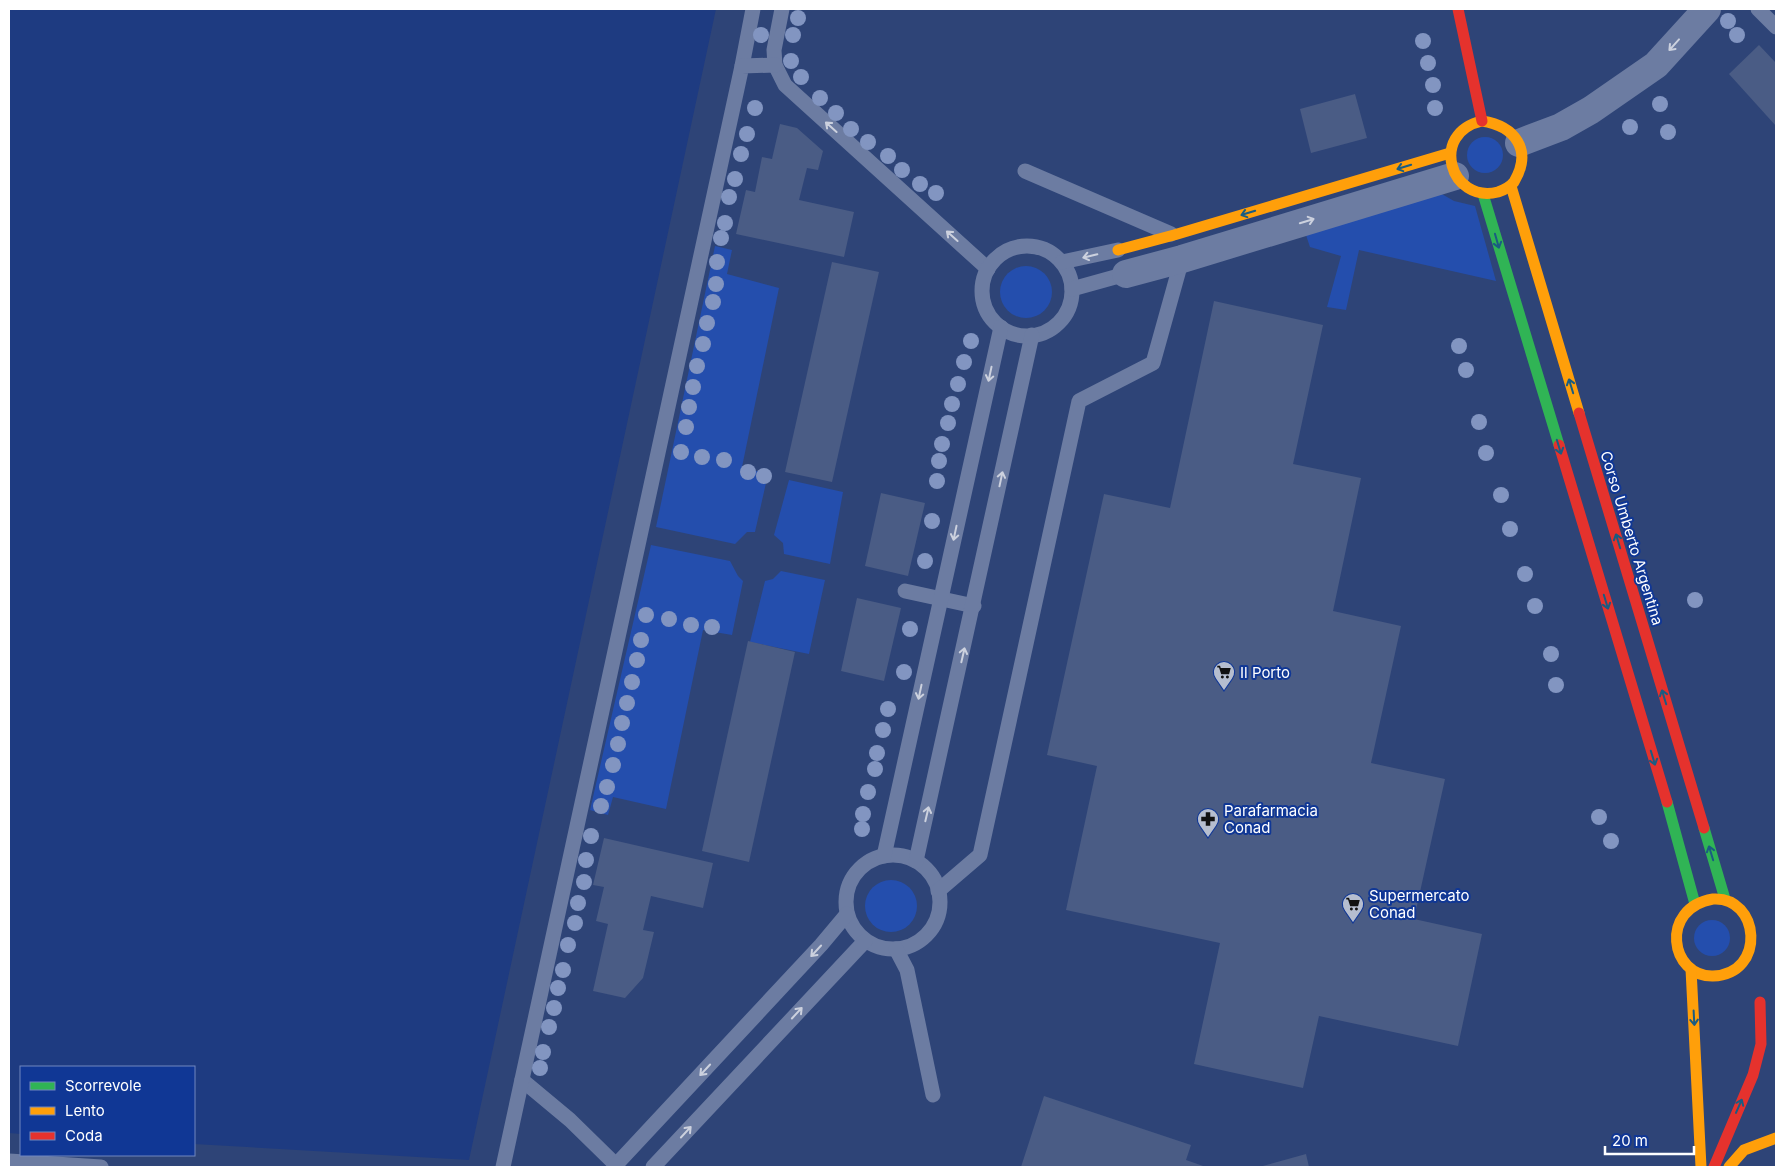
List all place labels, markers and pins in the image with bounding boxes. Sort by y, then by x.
supermarket icon: Il Porto [1212,660,1236,691]
place label: Il Porto [1240,663,1290,682]
place label: Parafarmacia Conad [1224,801,1318,837]
pharmacy icon: Parafarmacia Conad [1196,807,1220,838]
place label: Supermercato Conad [1369,886,1469,922]
supermarket icon: Supermercato Conad [1341,892,1365,923]

